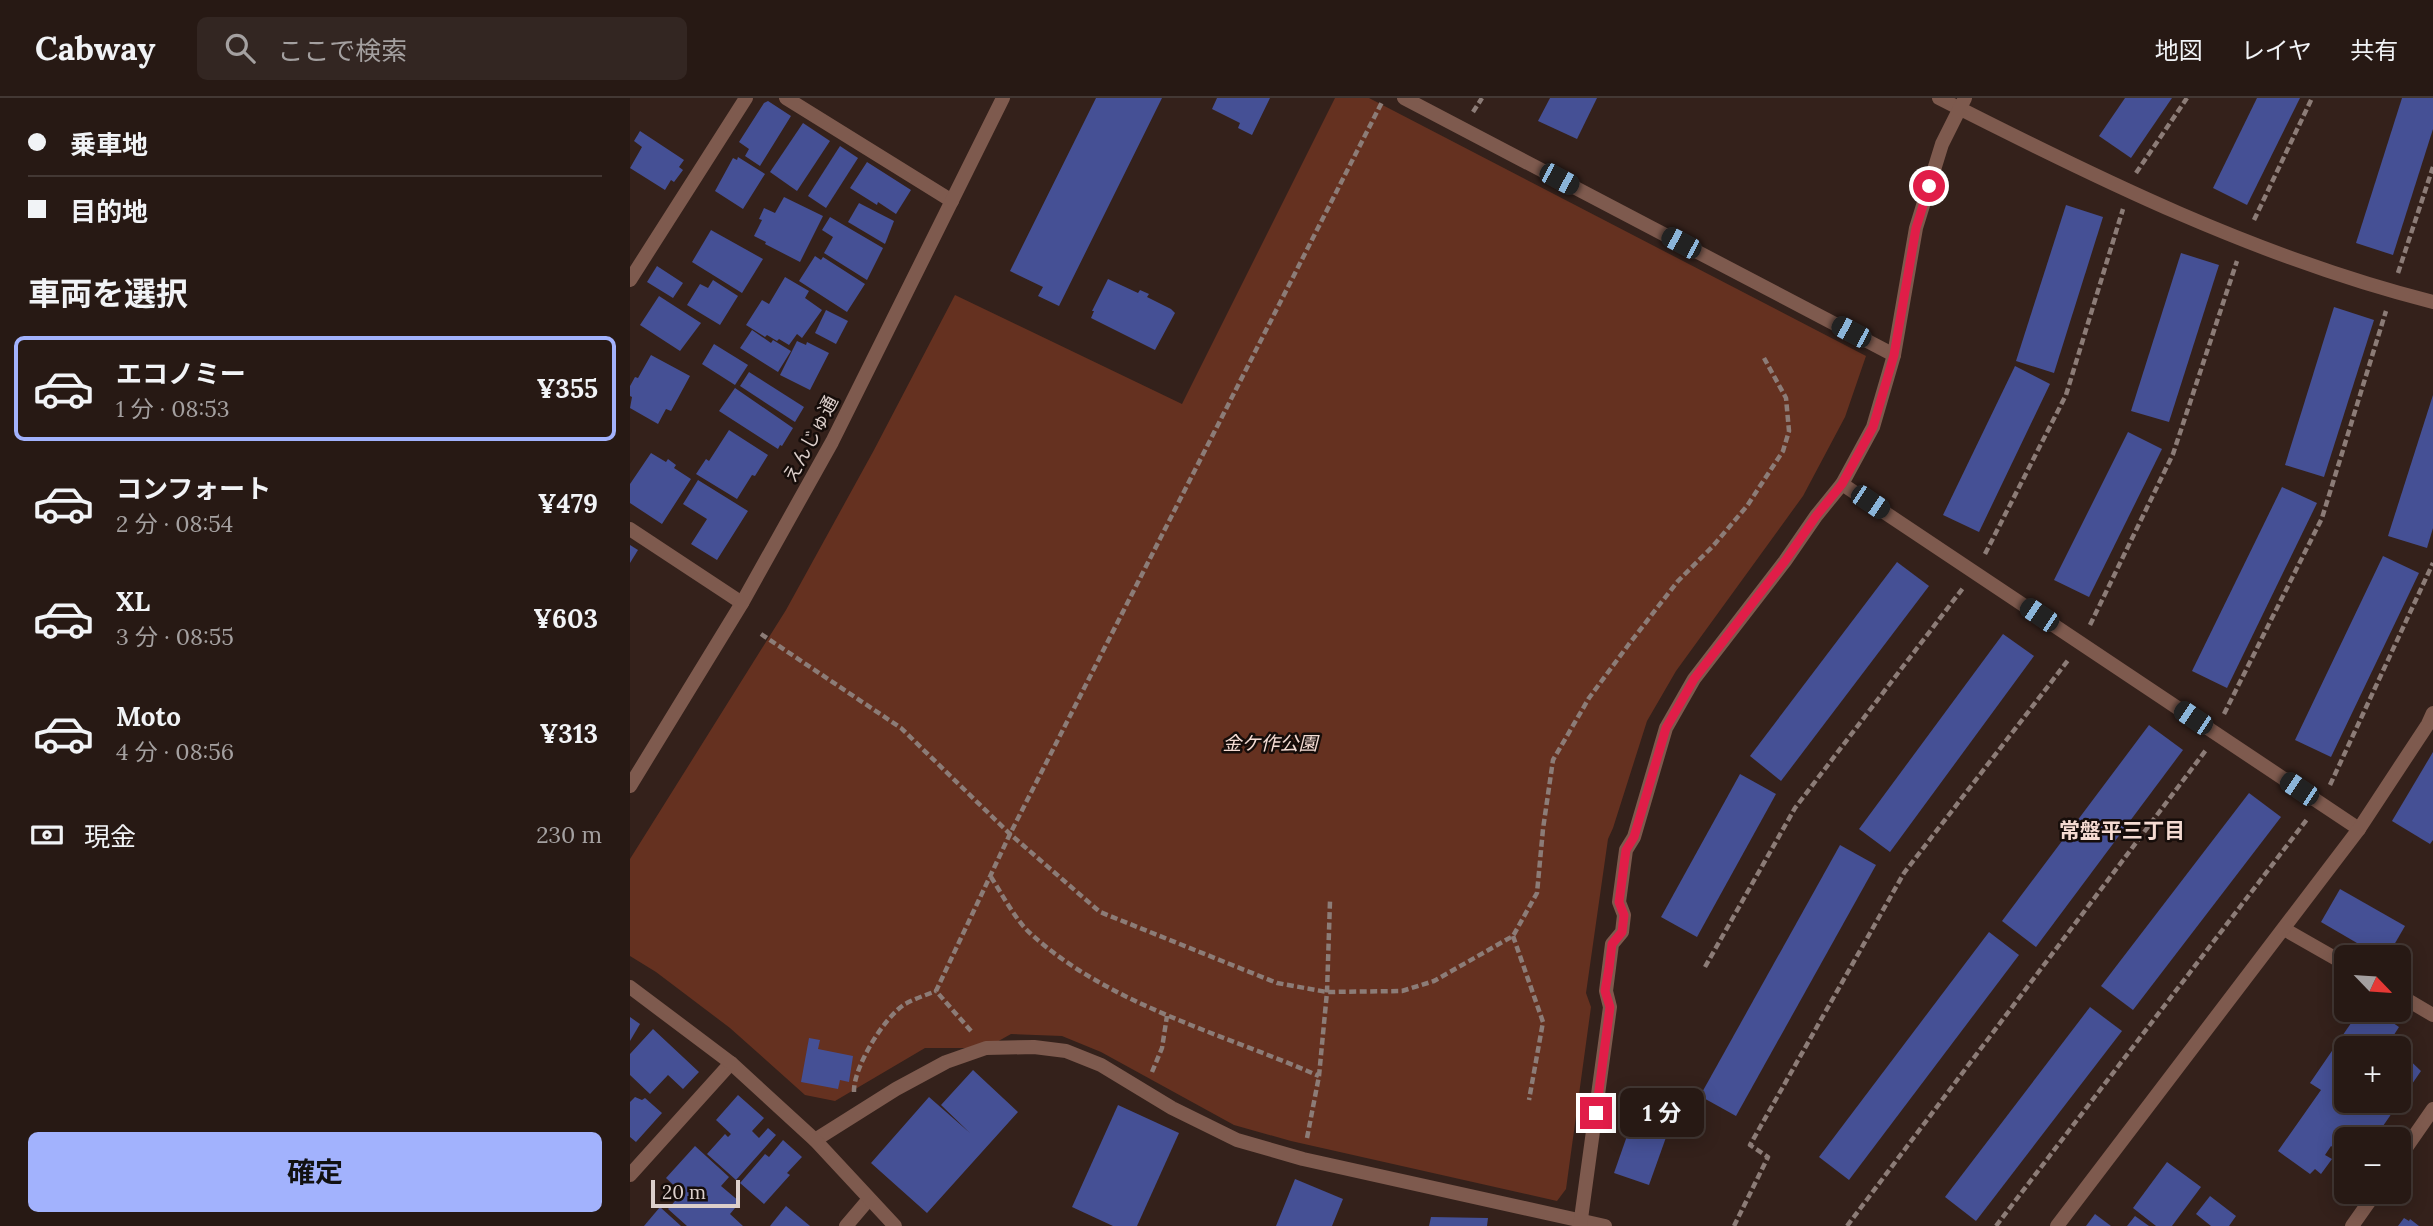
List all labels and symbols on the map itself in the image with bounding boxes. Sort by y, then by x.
car [1536,160,1583,198]
route start [1913,170,1945,202]
car [1658,224,1705,262]
car [1828,313,1875,351]
street label: えんじゅ通 [777,391,843,487]
car [1847,482,1894,522]
car [2016,595,2063,635]
car [2170,698,2217,738]
park label: 金ケ作公園 [1222,731,1320,755]
car [2276,769,2323,809]
district label: 常盤平三丁目 [2059,817,2185,844]
north arrow [2334,945,2412,1022]
callout: 1 分 [1620,1088,1704,1138]
route end [1580,1097,1612,1129]
scale bar [651,1177,740,1209]

